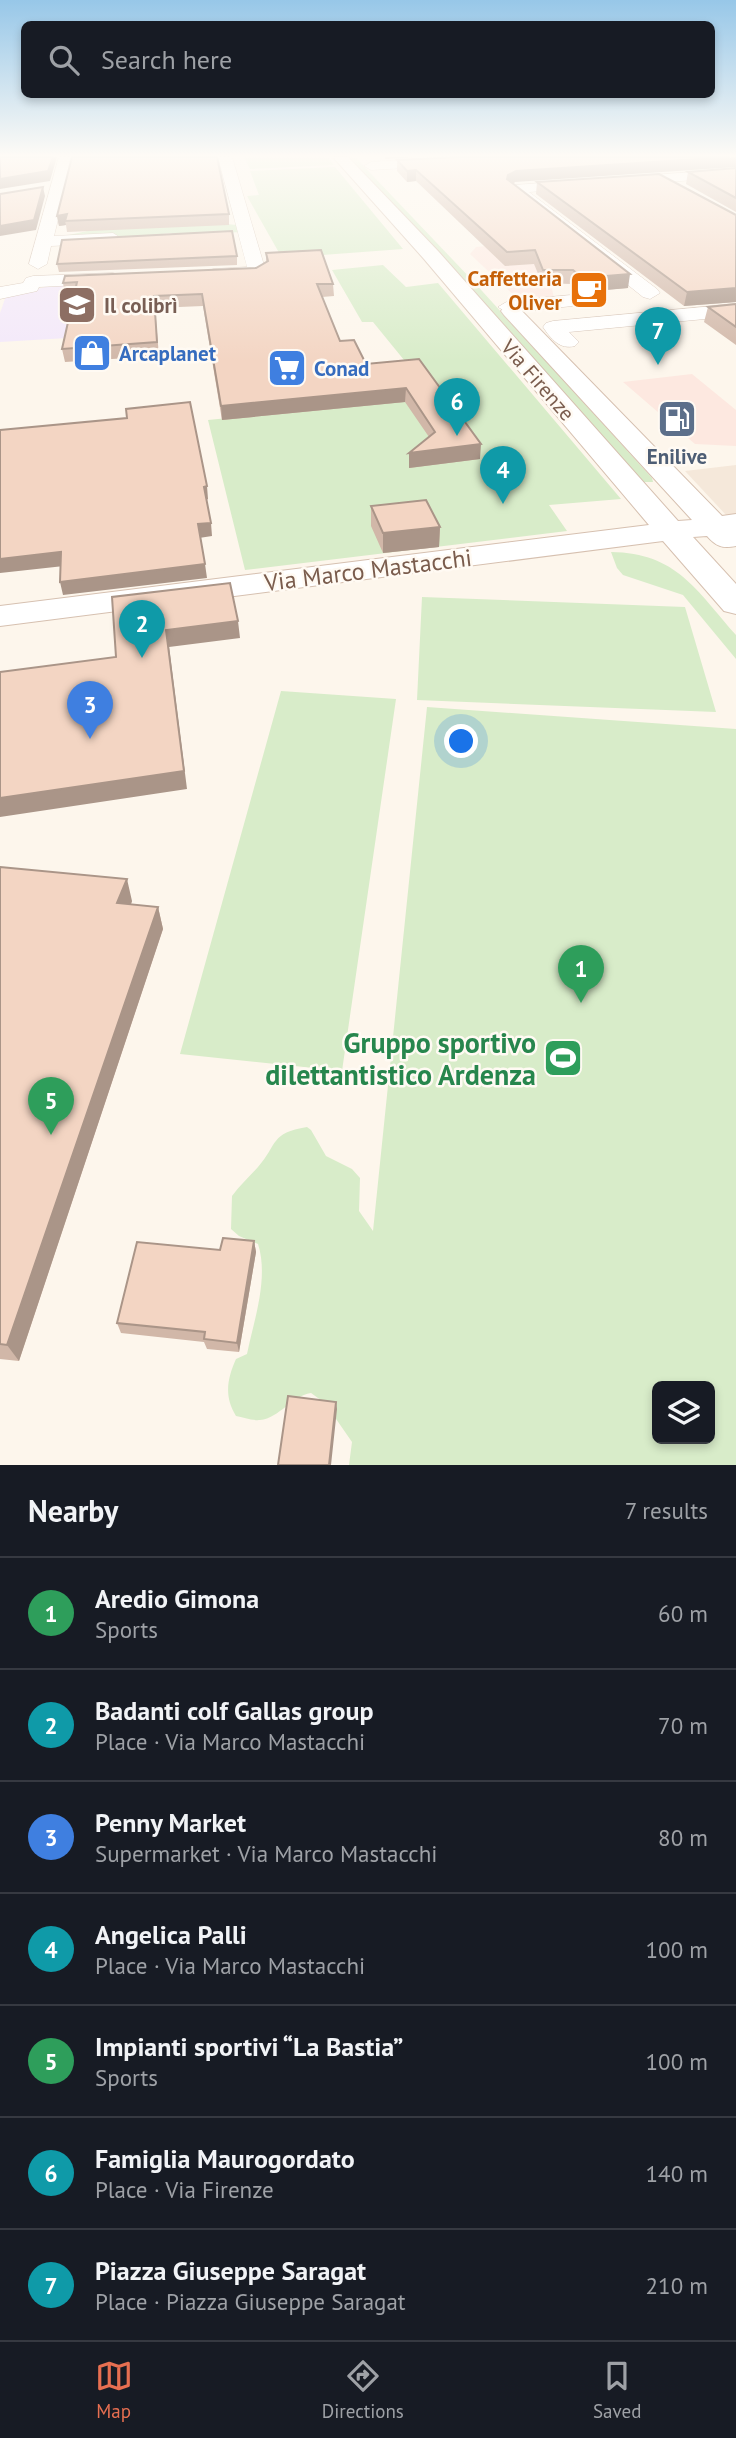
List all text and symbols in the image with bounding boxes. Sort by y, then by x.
search box [21,21,715,98]
icon: search [45,41,83,79]
text: Search here [101,43,232,76]
place label: Caffetteria Oliver [468,265,563,316]
cafe icon: Caffetteria Oliver [568,269,610,311]
school or university icon: Il colibrì [56,284,98,326]
place label: Il colibrì [104,292,178,319]
pin: 7 [635,307,681,365]
shop icon: Arcaplanet [71,332,113,374]
street label: Via Firenze [495,333,581,426]
place label: Arcaplanet [119,340,217,367]
supermarket icon: Conad [266,347,308,389]
place label: Conad [314,355,369,382]
pin: 6 [434,378,480,436]
fuel station icon: Enilive [656,398,698,440]
place label: Enilive [647,443,707,470]
pin: 4 [480,446,526,504]
street label: Via Marco Mastacchi [262,542,473,598]
pin: 2 [119,600,165,658]
pin: 3 [67,681,113,739]
your location [444,724,478,758]
pin: 1 [558,945,604,1003]
place label: Gruppo sportivo dilettantistico Ardenza [265,1024,536,1093]
sports icon: Gruppo sportivo dilettantistico Ardenza [542,1037,584,1079]
pin: 5 [28,1077,74,1135]
map controls [652,1381,715,1444]
button: layers [652,1381,715,1444]
text: Nearby [28,1491,118,1530]
text: 7 results [625,1496,708,1525]
text: Aredio Gimona [95,1582,259,1615]
text: 1 [44,1599,58,1628]
text: 60 m [658,1599,708,1628]
text: Sports [95,1615,158,1644]
text: Badanti colf Gallas group [95,1694,374,1727]
text: 2 [44,1711,58,1740]
text: 70 m [658,1711,708,1740]
text: Place · Via Marco Mastacchi [95,1727,365,1756]
text: Penny Market [95,1806,246,1839]
text: 3 [44,1823,58,1852]
text: 80 m [658,1823,708,1852]
text: Supermarket · Via Marco Mastacchi [95,1839,437,1868]
text: Angelica Palli [95,1918,247,1951]
text: 4 [44,1935,58,1964]
text: 100 m [646,1935,708,1964]
text: Place · Via Marco Mastacchi [95,1951,365,1980]
text: Impianti sportivi “La Bastia” [95,2030,403,2063]
text: 5 [44,2047,58,2076]
text: 100 m [646,2047,708,2076]
text: Sports [95,2063,158,2092]
text: Famiglia Maurogordato [95,2142,355,2175]
text: 6 [44,2159,58,2188]
text: 140 m [646,2159,708,2188]
text: Place · Via Firenze [95,2175,274,2204]
text: Piazza Giuseppe Saragat [95,2254,366,2287]
text: 7 [44,2271,58,2300]
text: 210 m [646,2271,708,2300]
text: Place · Piazza Giuseppe Saragat [95,2287,406,2316]
tab: Map [95,2357,133,2423]
tab: Directions [322,2357,404,2423]
tab: Saved [593,2357,641,2423]

